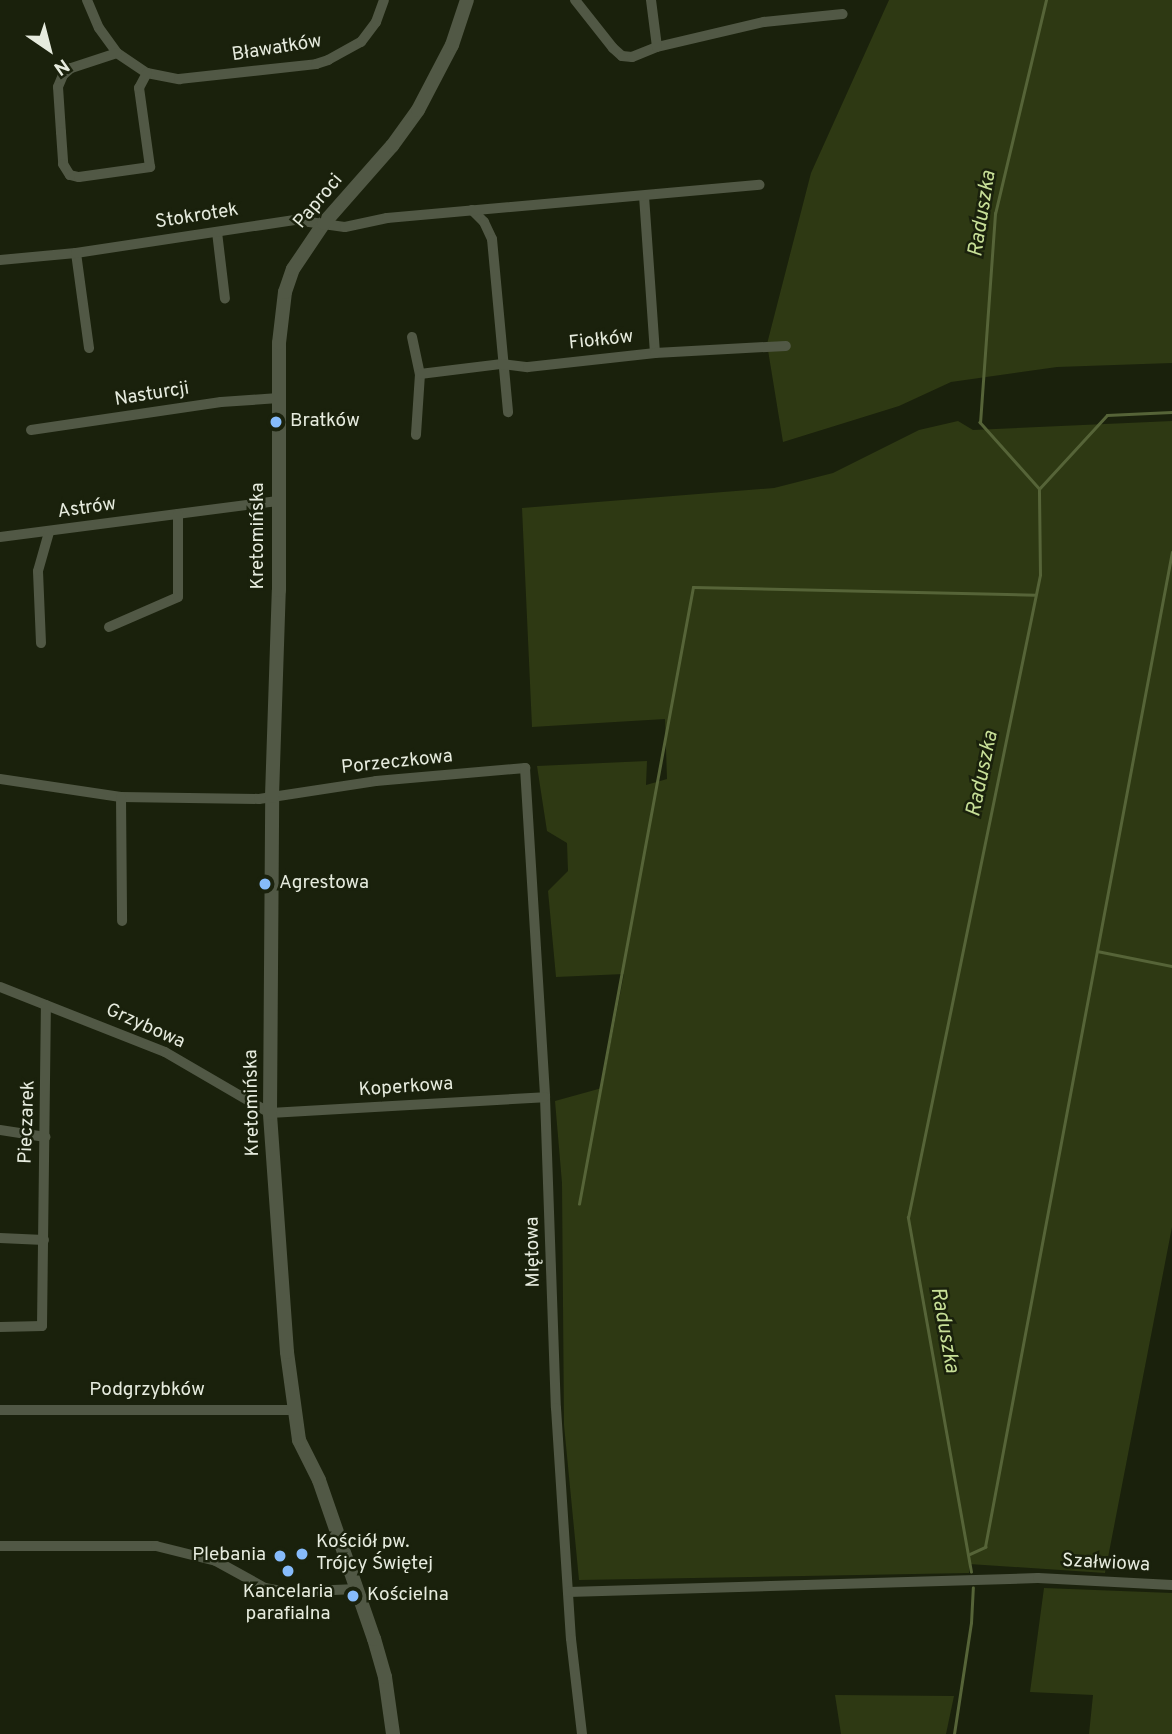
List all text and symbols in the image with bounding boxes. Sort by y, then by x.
north arrow [14,14,84,84]
street label: Bławatków [230,31,324,67]
text: N [49,52,74,80]
water label: Raduszka [964,169,1002,259]
street label: Paproci [289,170,349,234]
street label: Stokrotek [154,199,240,235]
street label: Fiołków [568,326,634,356]
street label: Nasturcji [113,378,191,412]
place label: Bratków [290,411,360,433]
marker: Bratków [268,414,284,430]
street label: Kretomińska [248,482,270,590]
street label: Astrów [56,494,118,524]
water label: Raduszka [962,729,1004,819]
street label: Porzeczkowa [340,746,454,780]
place label: Agrestowa [279,873,369,895]
marker: Agrestowa [257,876,273,892]
street label: Grzybowa [102,999,188,1055]
street label: Kretomińska [241,1049,265,1157]
street label: Koperkowa [358,1073,454,1103]
street label: Pieczarek [15,1080,41,1164]
street label: Miętowa [522,1216,546,1288]
water label: Raduszka [924,1285,964,1375]
street label: Podgrzybków [89,1380,205,1402]
place label: Kościół pw. Trójcy Świętej [316,1532,433,1576]
place label: Plebania [192,1545,266,1567]
marker: Kościół pw. Trójcy Świętej [294,1546,310,1562]
marker: Plebania [272,1548,288,1564]
street label: Szałwiowa [1061,1550,1151,1578]
marker: Kancelaria parafialna [280,1563,296,1579]
place label: Kancelaria parafialna [243,1582,333,1626]
place label: Kościelna [367,1585,449,1607]
marker: Kościelna [345,1588,361,1604]

